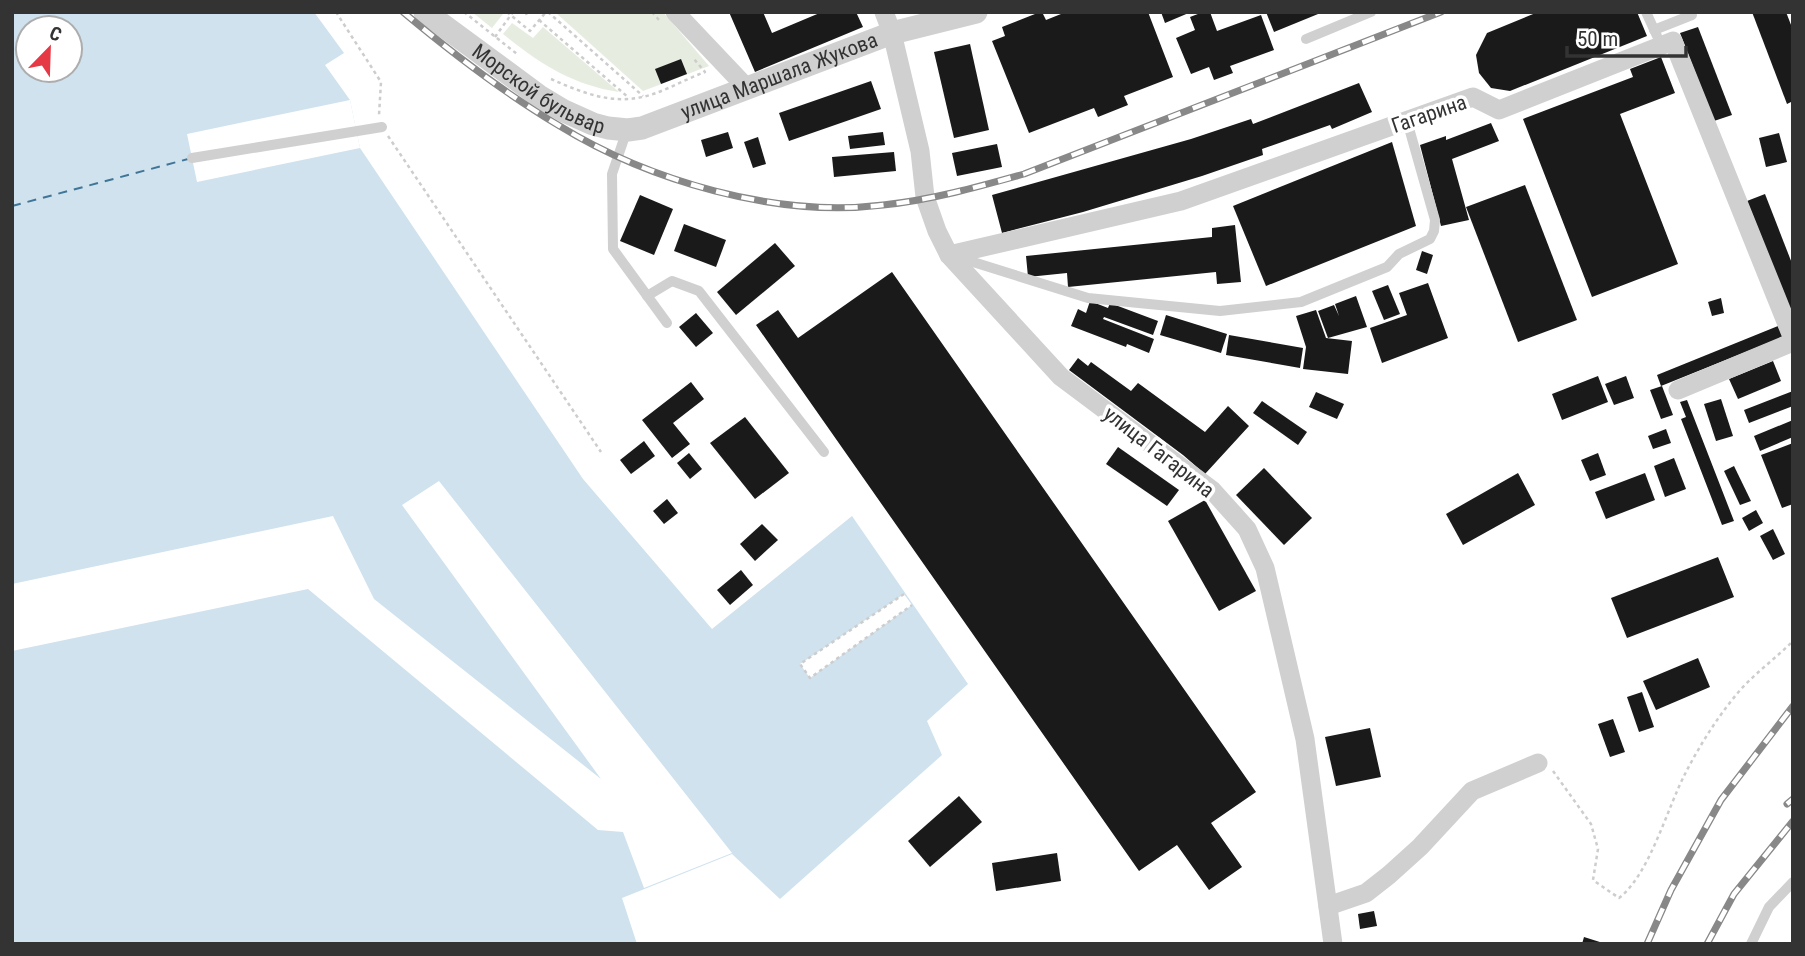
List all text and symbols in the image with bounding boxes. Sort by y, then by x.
north arrow [14,14,84,84]
scale bar [1567,14,1686,58]
text: С [46,21,65,47]
text: 50 m [1577,27,1618,51]
street label: улица Маршала Жукова [677,28,881,124]
street label: Морской бульвар [467,39,608,139]
street label: Гагарина [1388,90,1470,138]
street label: улица Гагарина [1099,401,1219,503]

